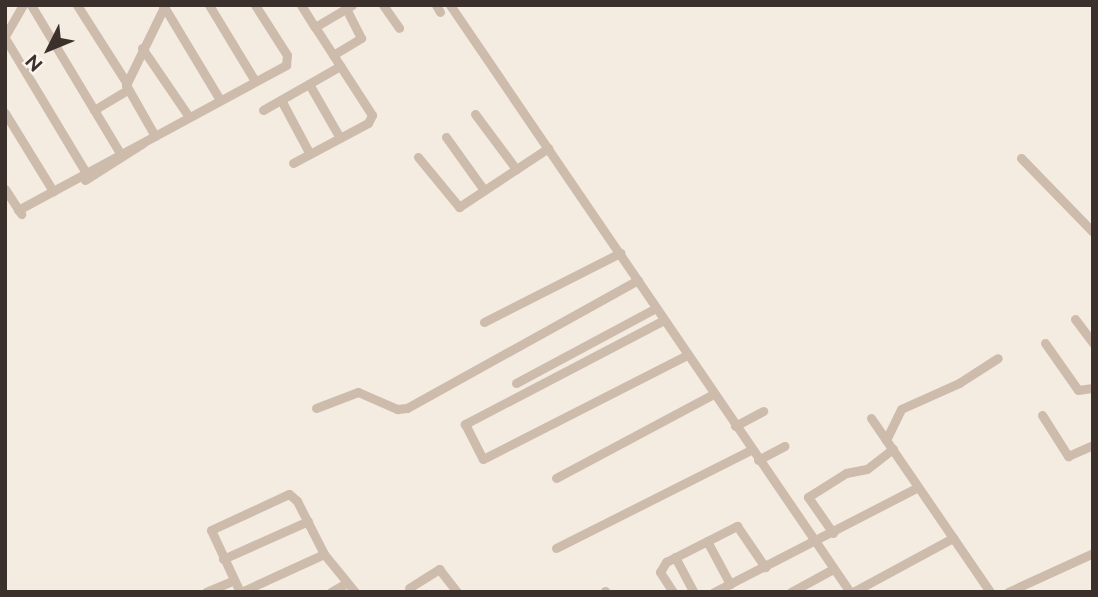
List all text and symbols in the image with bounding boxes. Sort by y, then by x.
north arrow [14,14,84,84]
text: N [21,51,47,76]

